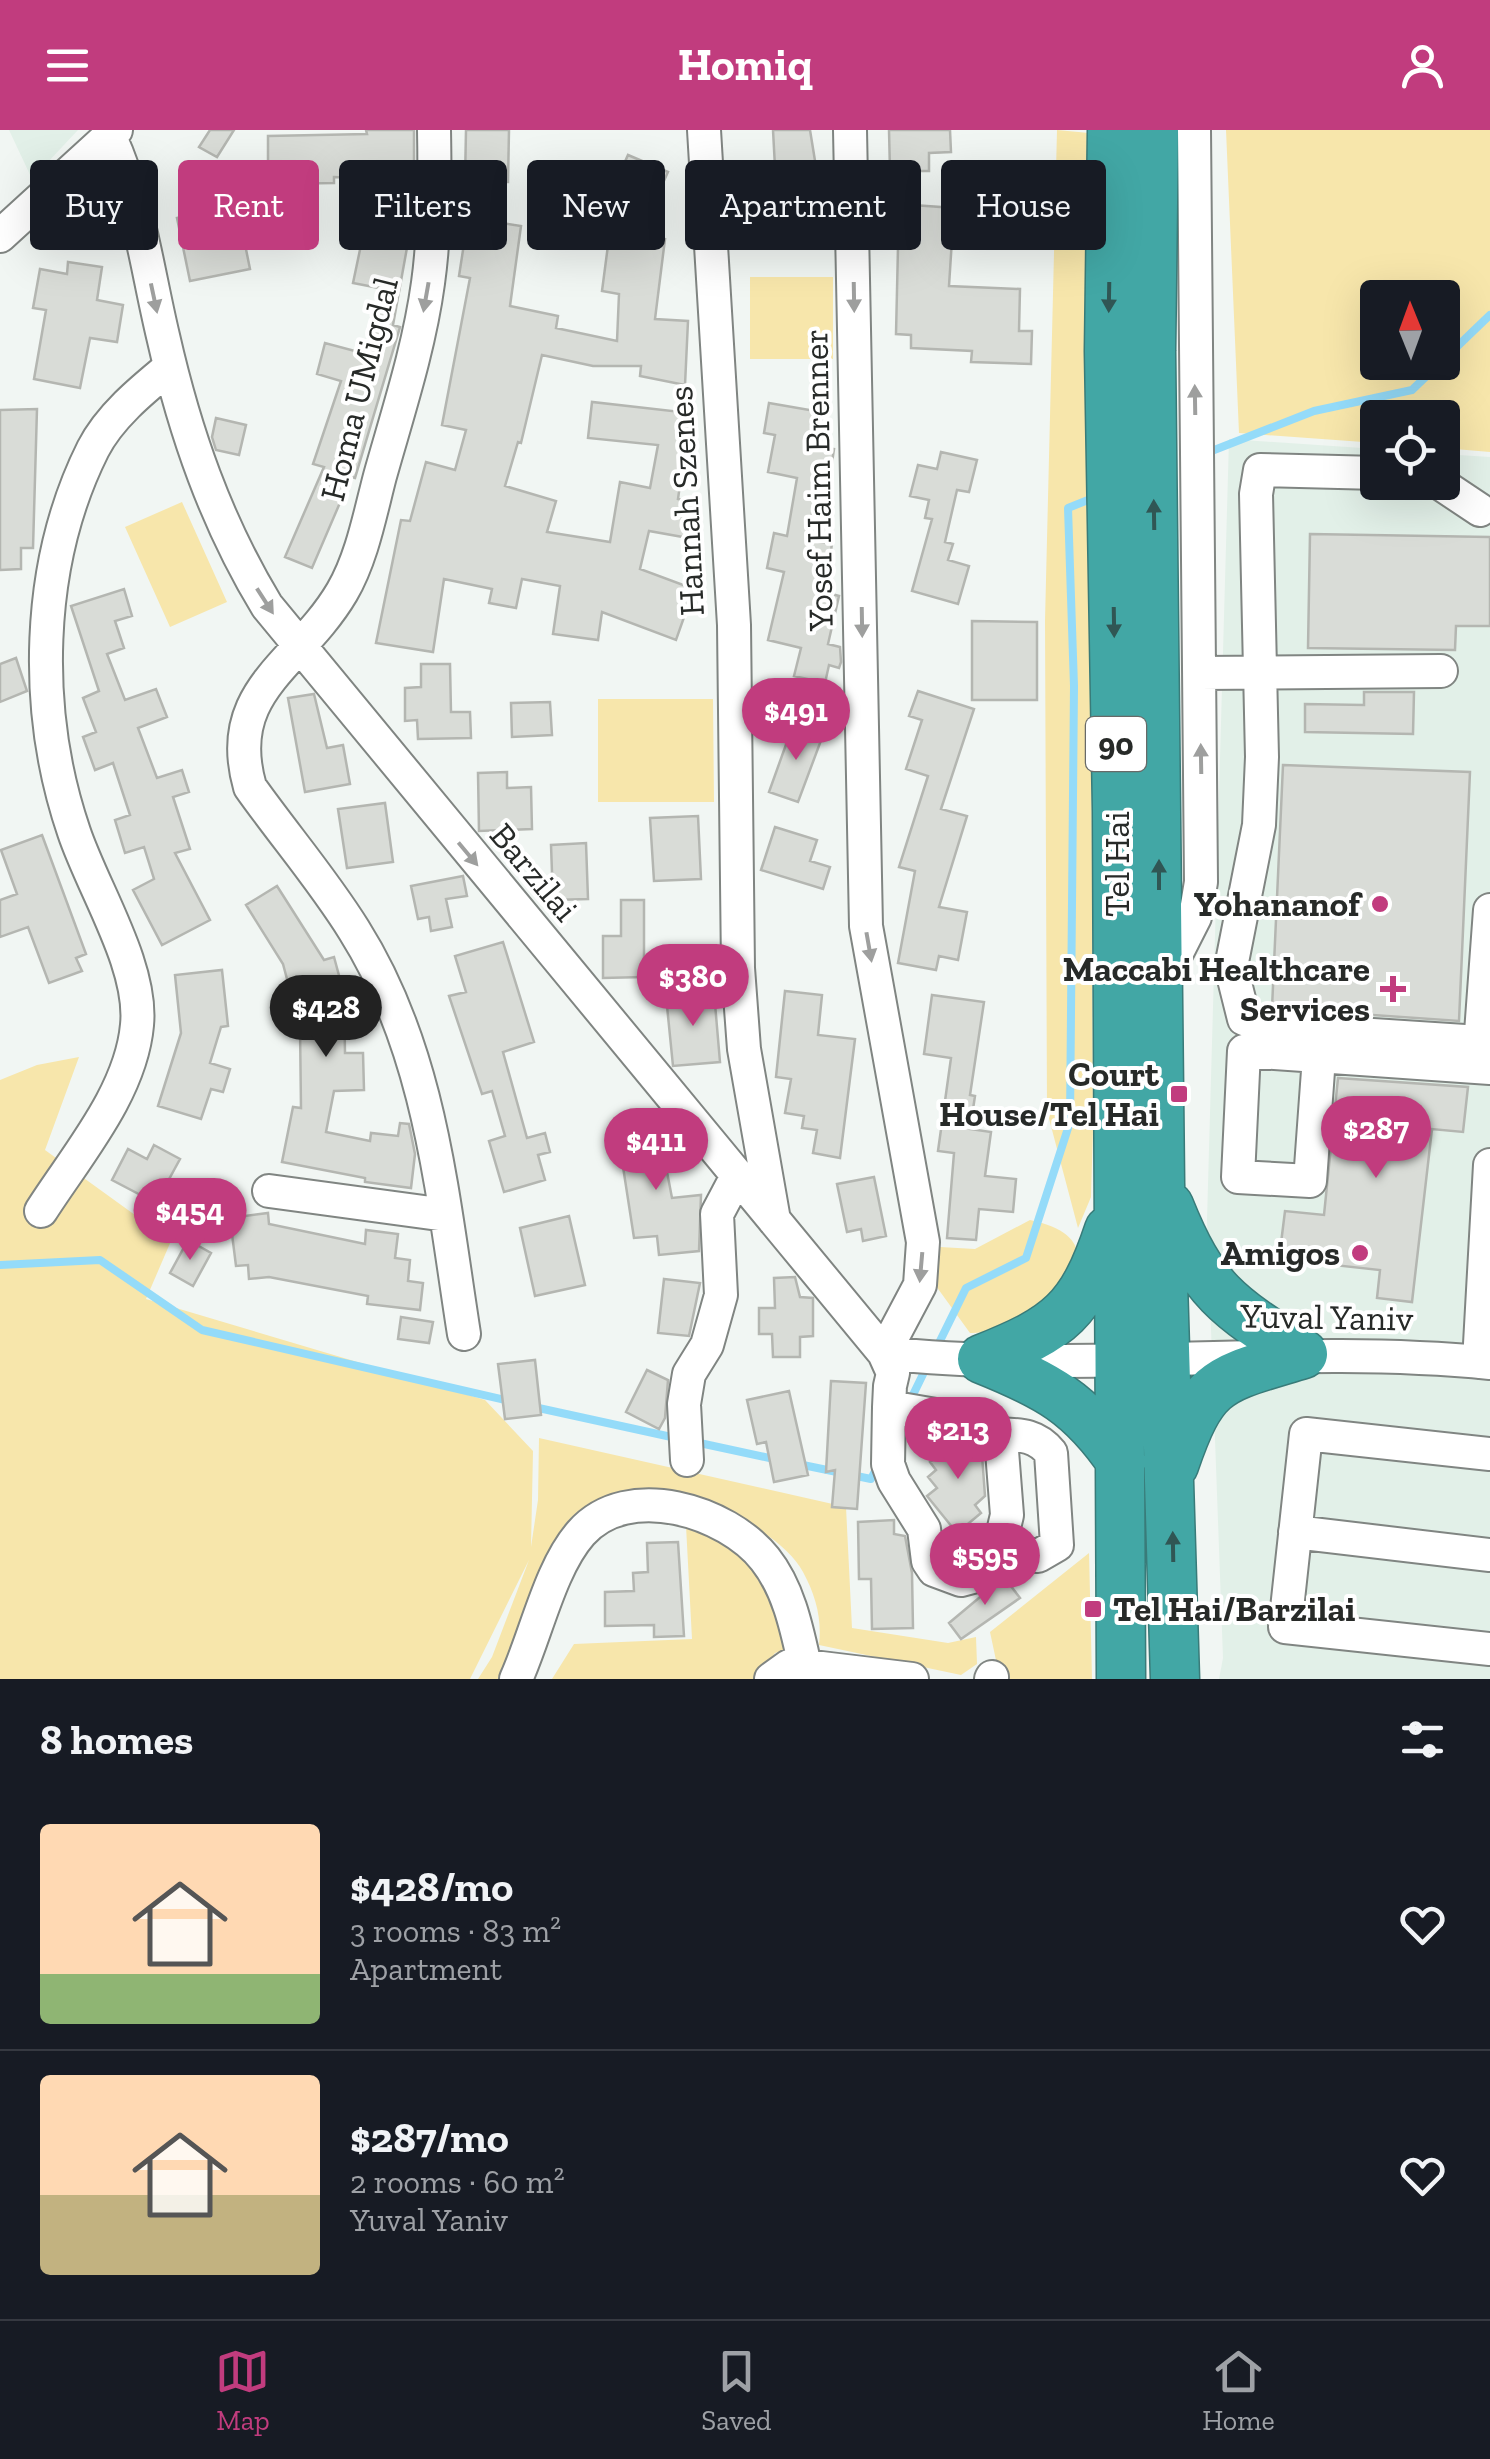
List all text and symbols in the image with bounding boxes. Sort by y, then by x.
icon: menu [40,38,95,93]
text: Homiq [678,38,812,92]
icon: person [1395,38,1450,93]
chip: Buy [30,160,158,250]
chip: Rent [178,160,319,250]
chip: Filters [339,160,507,250]
chip: New [527,160,665,250]
chip: Apartment [685,160,921,250]
chip: House [941,160,1106,250]
street label: Homa UMigdal [311,273,407,505]
north arrow [1360,280,1460,380]
map controls [1360,280,1460,500]
one-way arrow [418,282,433,313]
one-way arrow [847,282,863,314]
one-way arrow [1101,282,1117,314]
one-way arrow [147,283,163,314]
street label: Yosef Haim Brenner [794,329,842,632]
one-way arrow [1187,383,1203,415]
street label: Hannah Szenes [659,385,713,617]
button: locate [1360,400,1460,500]
one-way arrow [1146,498,1162,530]
one-way arrow [255,587,273,615]
one-way arrow [854,607,870,639]
one-way arrow [1106,607,1122,639]
pin: $491 [737,678,855,763]
text: $491 [764,691,828,729]
road number: 90 [1086,717,1146,771]
one-way arrow [1193,743,1209,775]
street label: Tel Hai [1096,811,1138,917]
street label: Barzilai [481,815,587,930]
one-way arrow [457,842,478,867]
one-way arrow [1151,858,1167,890]
place label: Yohananof [1194,883,1363,925]
marker: Yohananof [1369,893,1391,915]
one-way arrow [862,932,877,963]
pin: $380 [634,944,752,1029]
place label: Maccabi Healthcare Services [1063,948,1370,1030]
text: $380 [659,957,727,995]
pin: $428 [267,975,385,1060]
marker: Maccabi Healthcare Services [1380,976,1406,1002]
text: $428 [292,988,360,1026]
place label: Court House/Tel Hai [939,1053,1160,1135]
marker: Court House/Tel Hai [1168,1083,1190,1105]
pin: $287 [1317,1096,1435,1181]
pin: $411 [597,1108,715,1193]
text: $287 [1343,1109,1409,1147]
text: $411 [626,1121,686,1159]
pin: $454 [131,1178,249,1263]
text: $454 [156,1191,224,1229]
place label: Amigos [1221,1232,1340,1274]
marker: Amigos [1349,1242,1371,1264]
one-way arrow [913,1251,929,1283]
street label: Yuval Yaniv [1239,1294,1414,1340]
pin: $213 [899,1397,1017,1482]
text: $213 [927,1410,989,1448]
pin: $595 [926,1523,1044,1608]
one-way arrow [1164,1530,1180,1562]
text: $595 [952,1536,1018,1574]
place label: Tel Hai/Barzilai [1113,1588,1356,1630]
marker: Tel Hai/Barzilai [1082,1598,1104,1620]
icon: filters [1395,1712,1450,1767]
text: 8 homes [40,1714,193,1765]
text: $428/mo [350,1861,513,1912]
icon: home [120,1864,240,1984]
icon: heart [1395,1897,1450,1952]
text: 3 rooms · 83 m² [350,1912,561,1950]
text: Apartment [350,1950,502,1988]
text: $287/mo [350,2112,509,2163]
icon: home [120,2115,240,2235]
icon: heart [1395,2148,1450,2203]
text: 2 rooms · 60 m² [350,2163,565,2201]
text: Yuval Yaniv [350,2201,508,2239]
tab: Map [215,2344,270,2437]
tab: Saved [701,2344,771,2437]
tab: Home [1202,2344,1275,2437]

